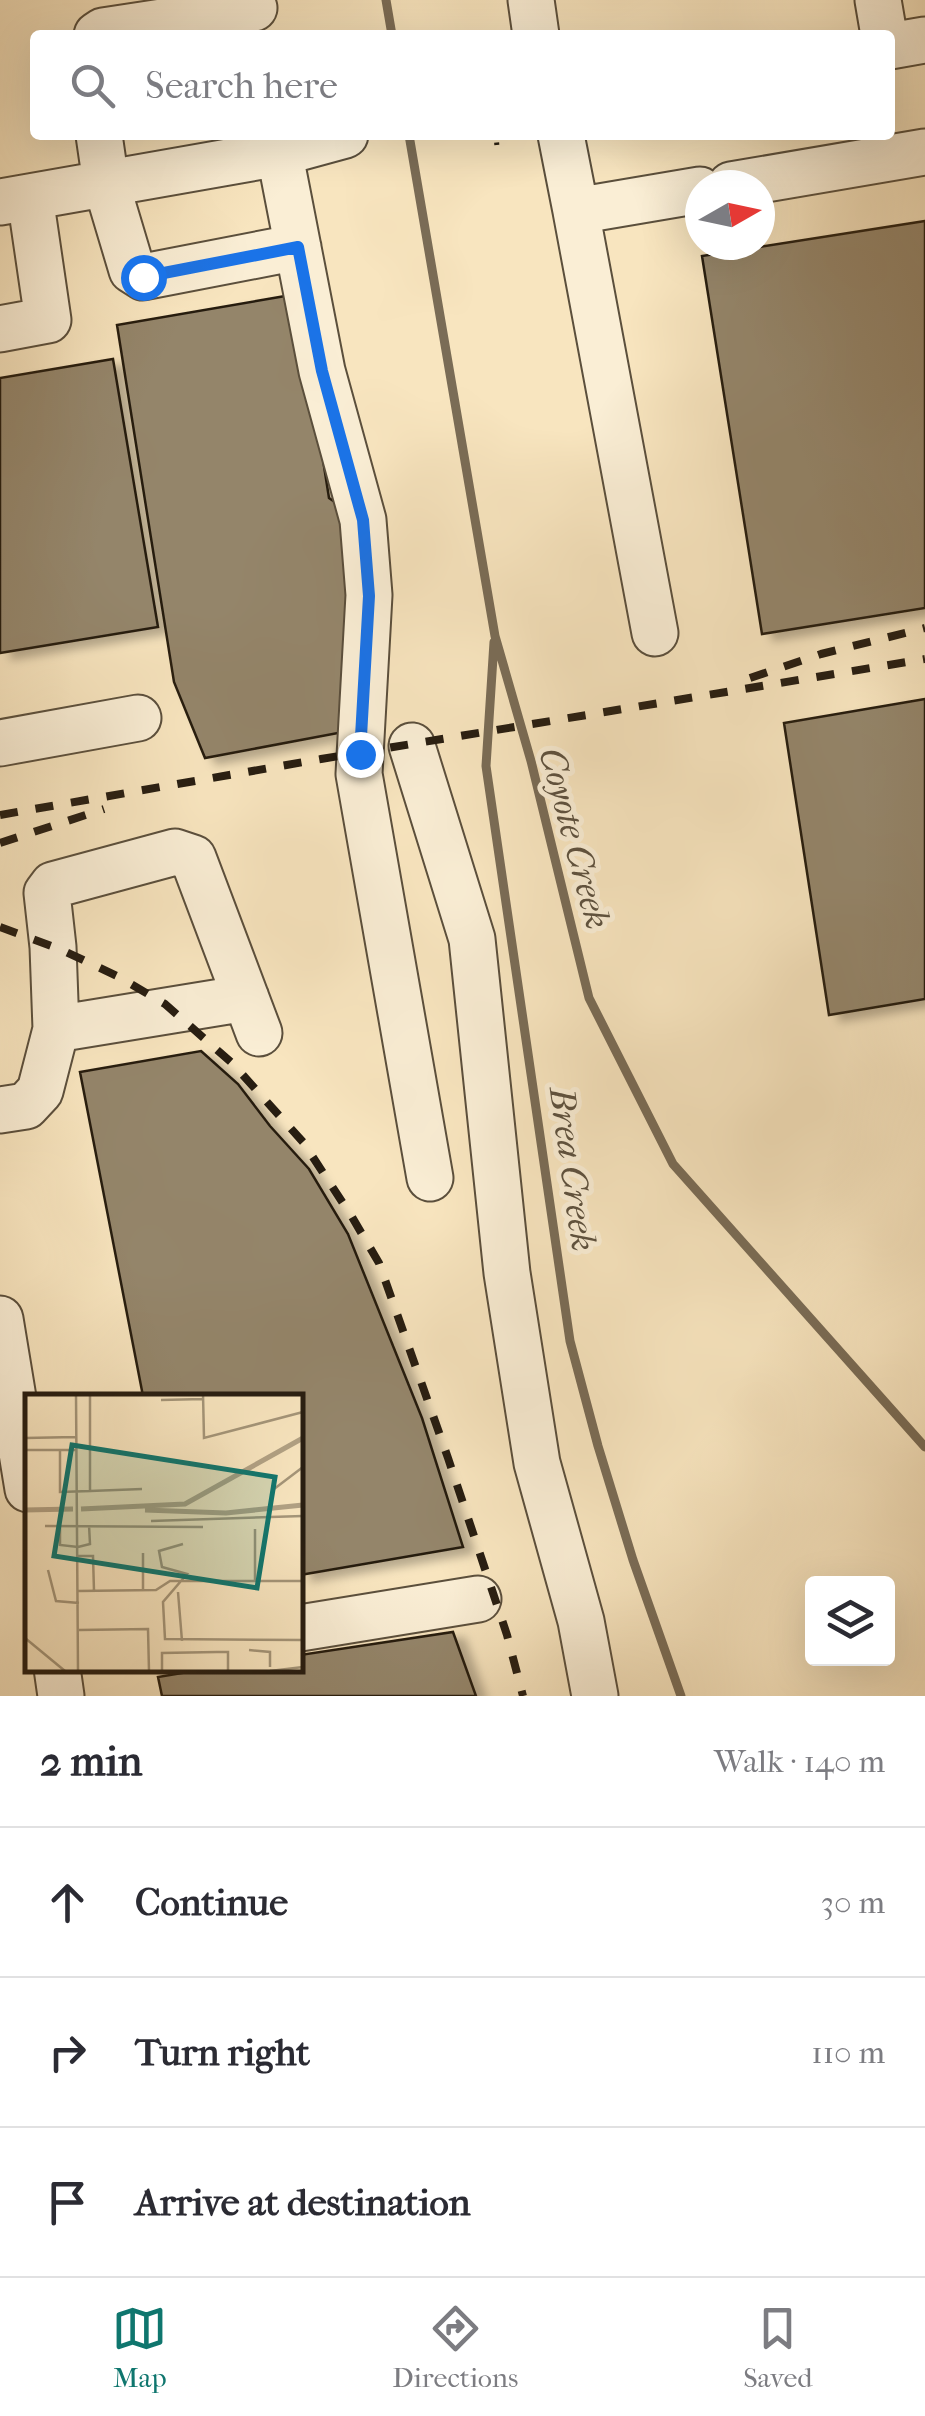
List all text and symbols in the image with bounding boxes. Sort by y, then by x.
search box [30,30,895,140]
icon: search [65,58,120,113]
text: Search here [145,63,338,108]
north arrow [685,170,775,260]
route start [121,255,167,301]
route end [338,732,384,778]
water label: Coyote Creek [531,743,618,933]
water label: Brea Creek [540,1083,604,1254]
inset map [25,1394,302,1671]
map controls [805,1576,895,1666]
button: layers [805,1576,895,1666]
text: 2 min [40,1737,142,1786]
text: Walk · 140 m [714,1743,885,1780]
icon: ahead [40,1875,95,1930]
text: Continue [135,1880,288,1925]
text: 30 m [821,1884,885,1921]
icon: right [40,2025,95,2080]
text: Turn right [135,2030,310,2075]
text: 110 m [811,2034,885,2071]
icon: arrive [40,2175,95,2230]
text: Arrive at destination [135,2180,471,2225]
tab: Map [112,2301,167,2394]
tab: Directions [392,2301,518,2394]
tab: Saved [743,2301,813,2394]

